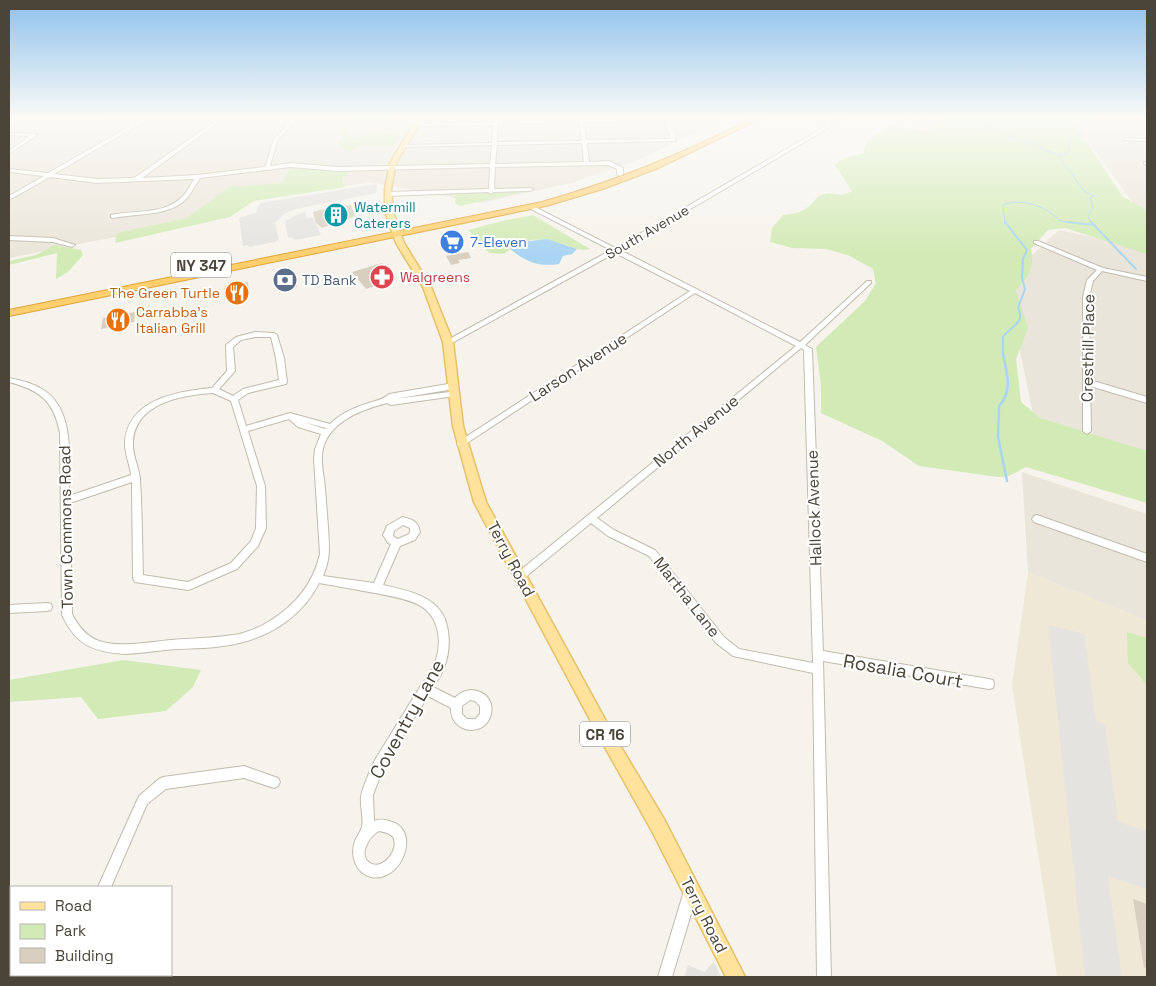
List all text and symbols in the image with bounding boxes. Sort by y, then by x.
place label: Watermill Caterers [354,198,416,232]
street label: South Avenue [602,201,692,263]
building icon: Watermill Caterers [323,202,349,228]
supermarket icon: 7-Eleven [439,229,465,255]
place label: 7-Eleven [470,233,527,251]
road number: NY 347 [171,252,231,278]
pharmacy icon: Walgreens [369,264,395,290]
bank icon: TD Bank [272,267,298,293]
place label: Walgreens [400,268,470,286]
place label: TD Bank [302,271,357,289]
restaurant icon: The Green Turtle [224,280,250,306]
place label: The Green Turtle [109,284,220,302]
street label: Cresthill Place [1077,294,1099,402]
place label: Carrabba's Italian Grill [136,303,208,337]
restaurant icon: Carrabba's Italian Grill [105,307,131,333]
street label: Larson Avenue [525,328,631,406]
street label: North Avenue [649,390,743,472]
street label: Town Commons Road [54,445,78,609]
street label: Hallock Avenue [801,450,827,566]
street label: Terry Road [482,518,540,600]
street label: Martha Lane [649,552,725,642]
street label: Rosalia Court [841,648,965,694]
street label: Coventry Lane [364,655,450,783]
road number: CR 16 [580,722,630,746]
street label: Terry Road [676,873,732,957]
legend [10,886,172,976]
text: Road [55,896,92,915]
text: Park [55,921,86,940]
text: Building [55,946,114,965]

